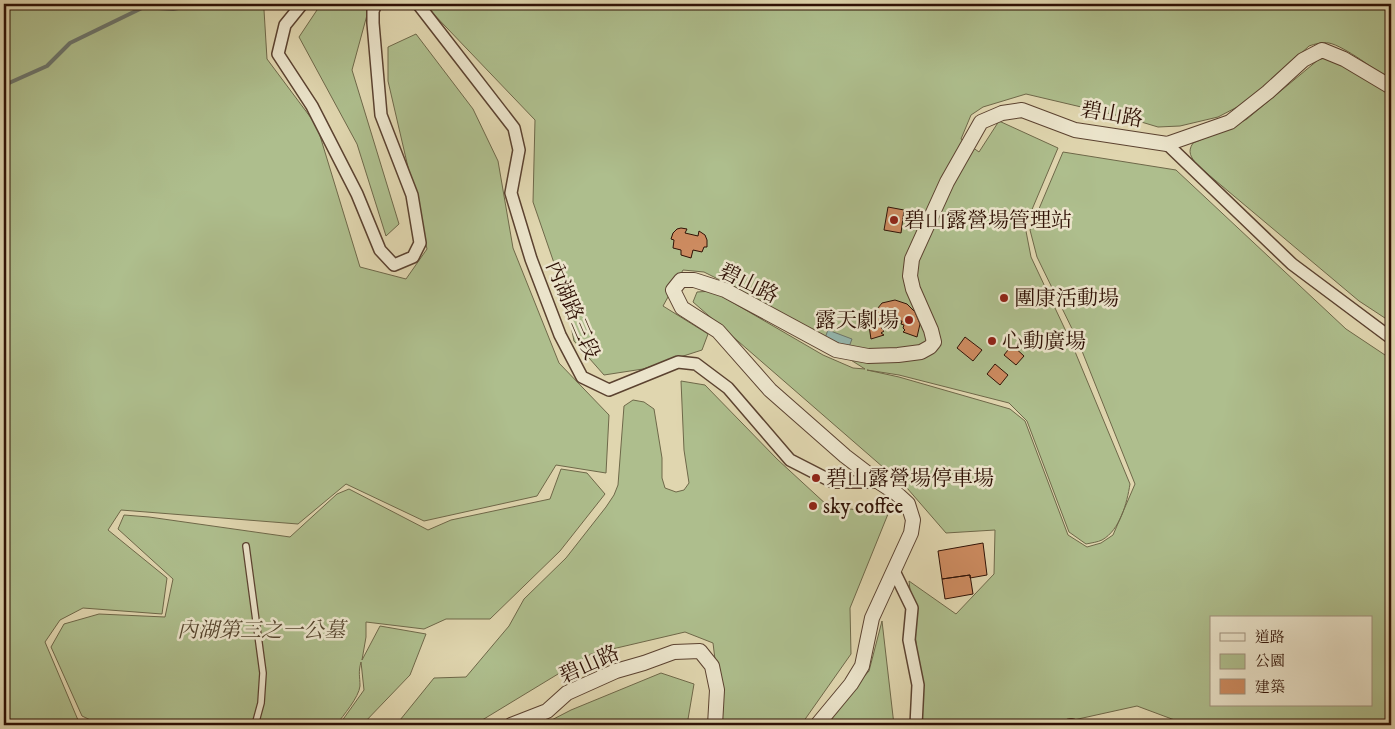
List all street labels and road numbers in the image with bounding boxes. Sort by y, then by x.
street label: 碧山路 [1079,97,1145,133]
street label: 內湖路三段 [540,257,605,364]
street label: 碧山路 [715,258,783,309]
street label: 碧山路 [555,640,623,690]

